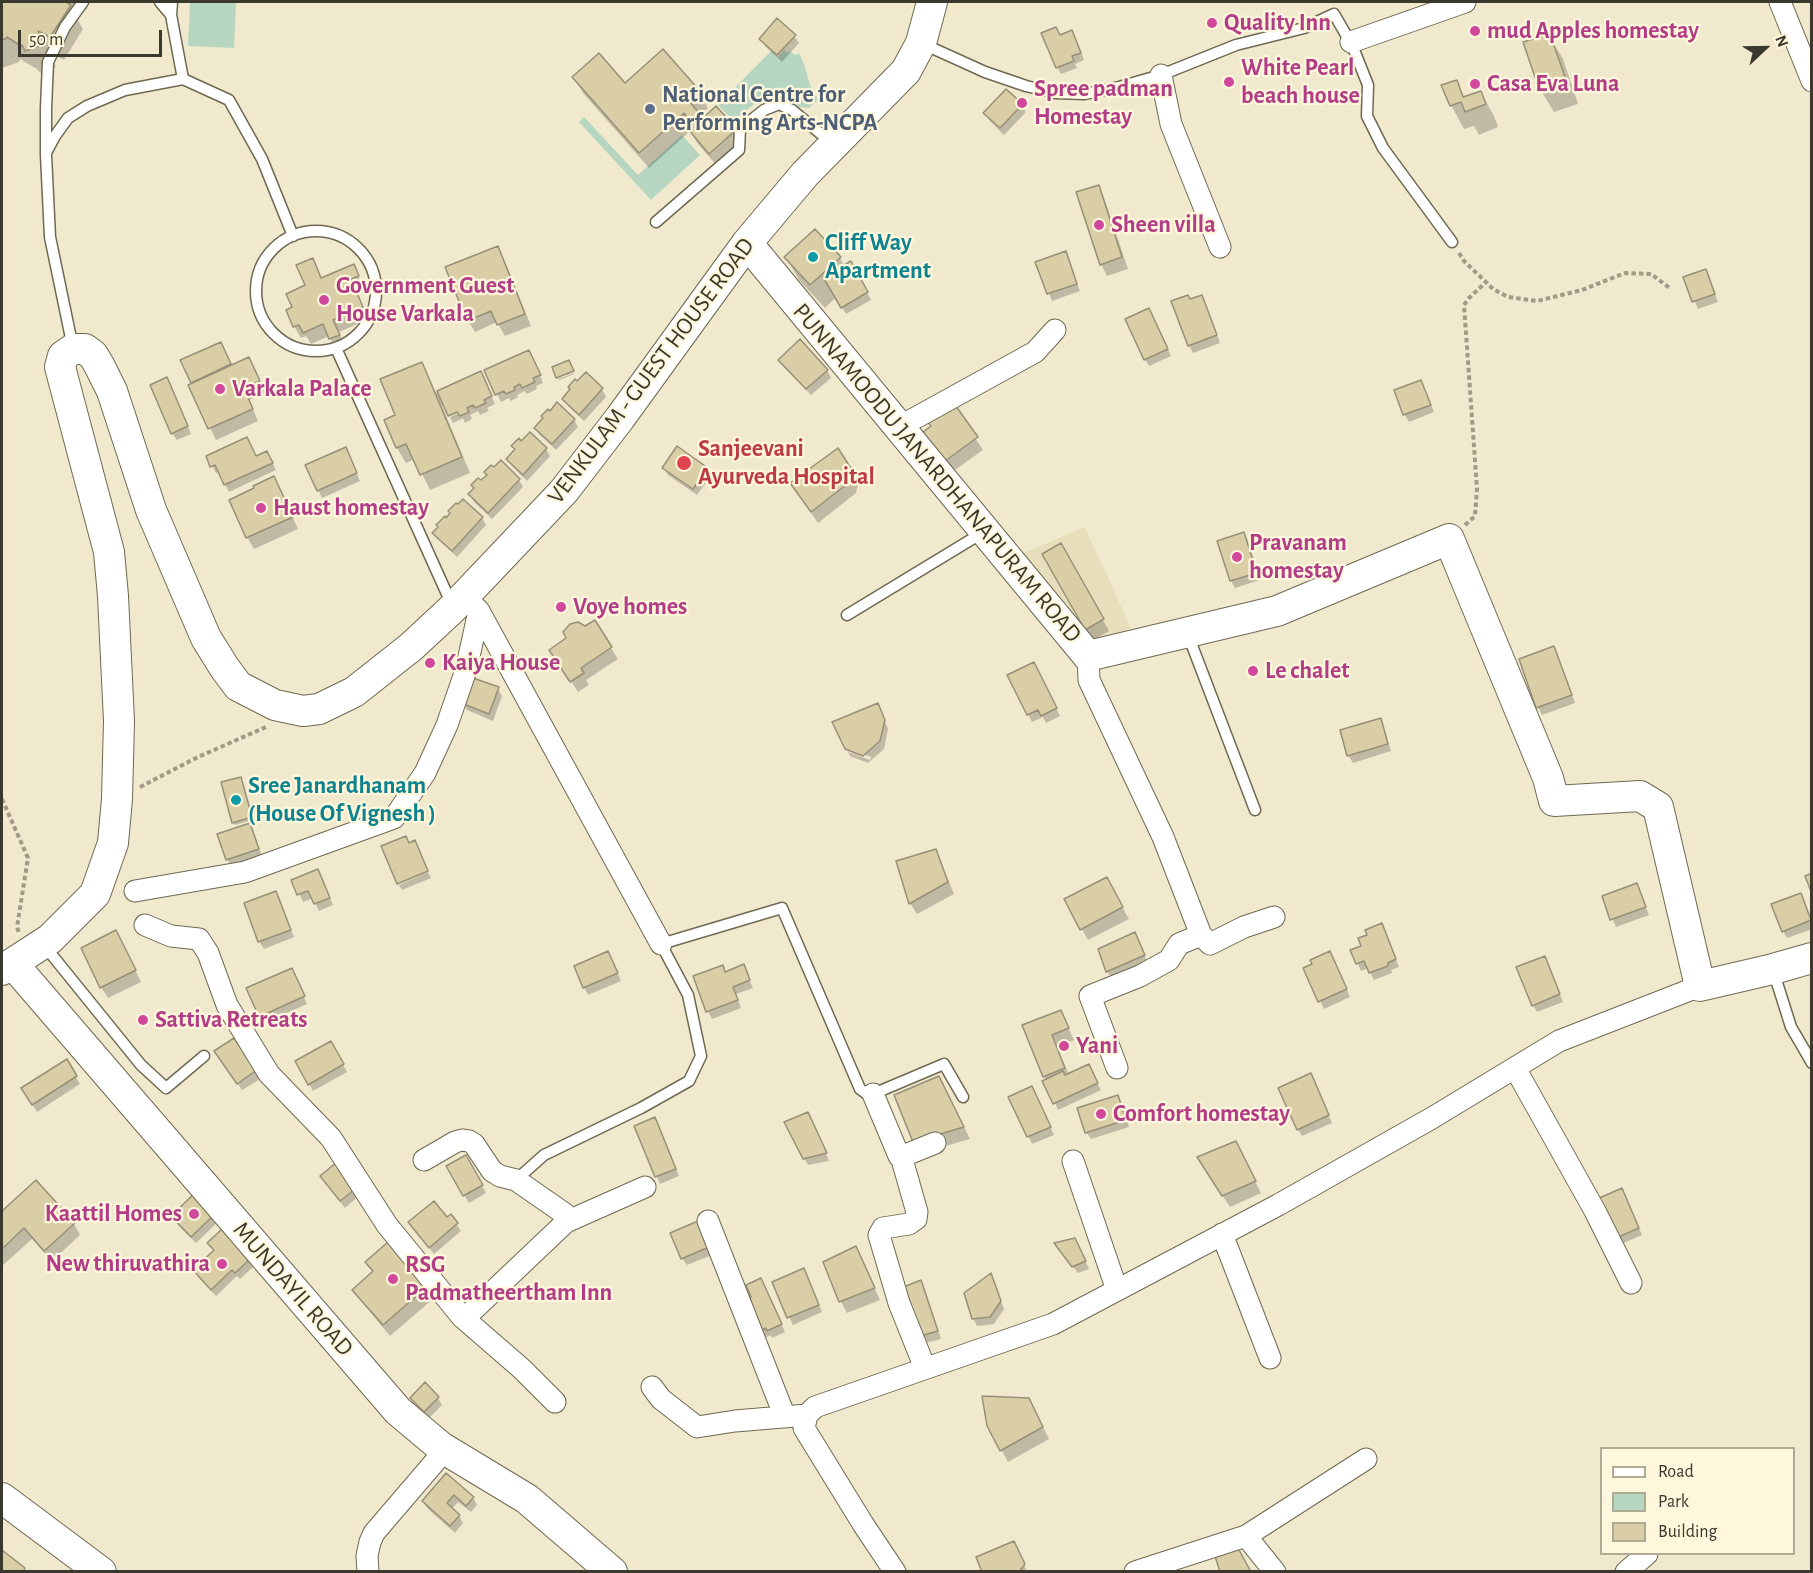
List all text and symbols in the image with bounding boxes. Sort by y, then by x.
place label: Quality Inn [1224,9,1331,37]
marker: Quality Inn [1205,16,1219,30]
place label: mud Apples homestay [1487,17,1699,45]
scale bar [21,18,165,56]
north arrow [1735,18,1795,78]
marker: mud Apples homestay [1468,24,1482,38]
text: 50 m [29,31,63,49]
text: N [1772,33,1791,49]
place label: White Pearl beach house [1241,54,1360,110]
place label: Casa Eva Luna [1487,70,1620,98]
place label: Spree padman Homestay [1034,75,1173,131]
marker: White Pearl beach house [1222,75,1236,89]
marker: Casa Eva Luna [1468,77,1482,91]
place label: National Centre for Performing Arts-NCPA [662,81,878,137]
marker: Spree padman Homestay [1015,96,1029,110]
marker: National Centre for Performing Arts-NCPA [643,102,657,116]
place label: Sheen villa [1111,211,1216,239]
marker: Sheen villa [1092,218,1106,232]
place label: Cliff Way Apartment [825,229,931,285]
street label: VENKULAM - GUEST HOUSE ROAD [541,232,761,510]
marker: Cliff Way Apartment [806,250,820,264]
place label: Government Guest House Varkala [336,272,514,328]
marker: Government Guest House Varkala [317,293,331,307]
street label: PUNNAMOODU JANARDHANAPURAM ROAD [786,298,1088,648]
place label: Varkala Palace [232,375,371,403]
marker: Varkala Palace [213,382,227,396]
place label: Sanjeevani Ayurveda Hospital [698,435,875,491]
marker: Sanjeevani Ayurveda Hospital [675,454,693,472]
place label: Haust homestay [273,494,429,522]
marker: Haust homestay [254,501,268,515]
place label: Pravanam homestay [1249,529,1347,585]
marker: Pravanam homestay [1230,550,1244,564]
place label: Voye homes [573,593,687,621]
marker: Voye homes [554,600,568,614]
place label: Kaiya House [442,649,560,677]
marker: Kaiya House [423,656,437,670]
place label: Le chalet [1265,657,1349,685]
marker: Le chalet [1246,664,1260,678]
place label: Sree Janardhanam (House Of Vignesh ) [248,772,436,828]
marker: Sree Janardhanam (House Of Vignesh ) [229,793,243,807]
place label: Sattiva Retreats [155,1006,307,1034]
marker: Sattiva Retreats [136,1013,150,1027]
place label: Yani [1076,1032,1118,1060]
marker: Yani [1057,1039,1071,1053]
place label: Comfort homestay [1113,1100,1290,1128]
marker: Comfort homestay [1094,1107,1108,1121]
place label: Kaattil Homes [45,1200,182,1228]
marker: Kaattil Homes [187,1207,201,1221]
street label: MUNDAYIL ROAD [227,1216,359,1362]
place label: New thiruvathira [45,1250,210,1278]
place label: RSG Padmatheertham Inn [405,1251,612,1307]
marker: New thiruvathira [215,1257,229,1271]
marker: RSG Padmatheertham Inn [386,1272,400,1286]
legend [1600,1447,1795,1555]
text: Road [1658,1463,1694,1481]
text: Park [1658,1493,1689,1511]
text: Building [1658,1523,1717,1541]

